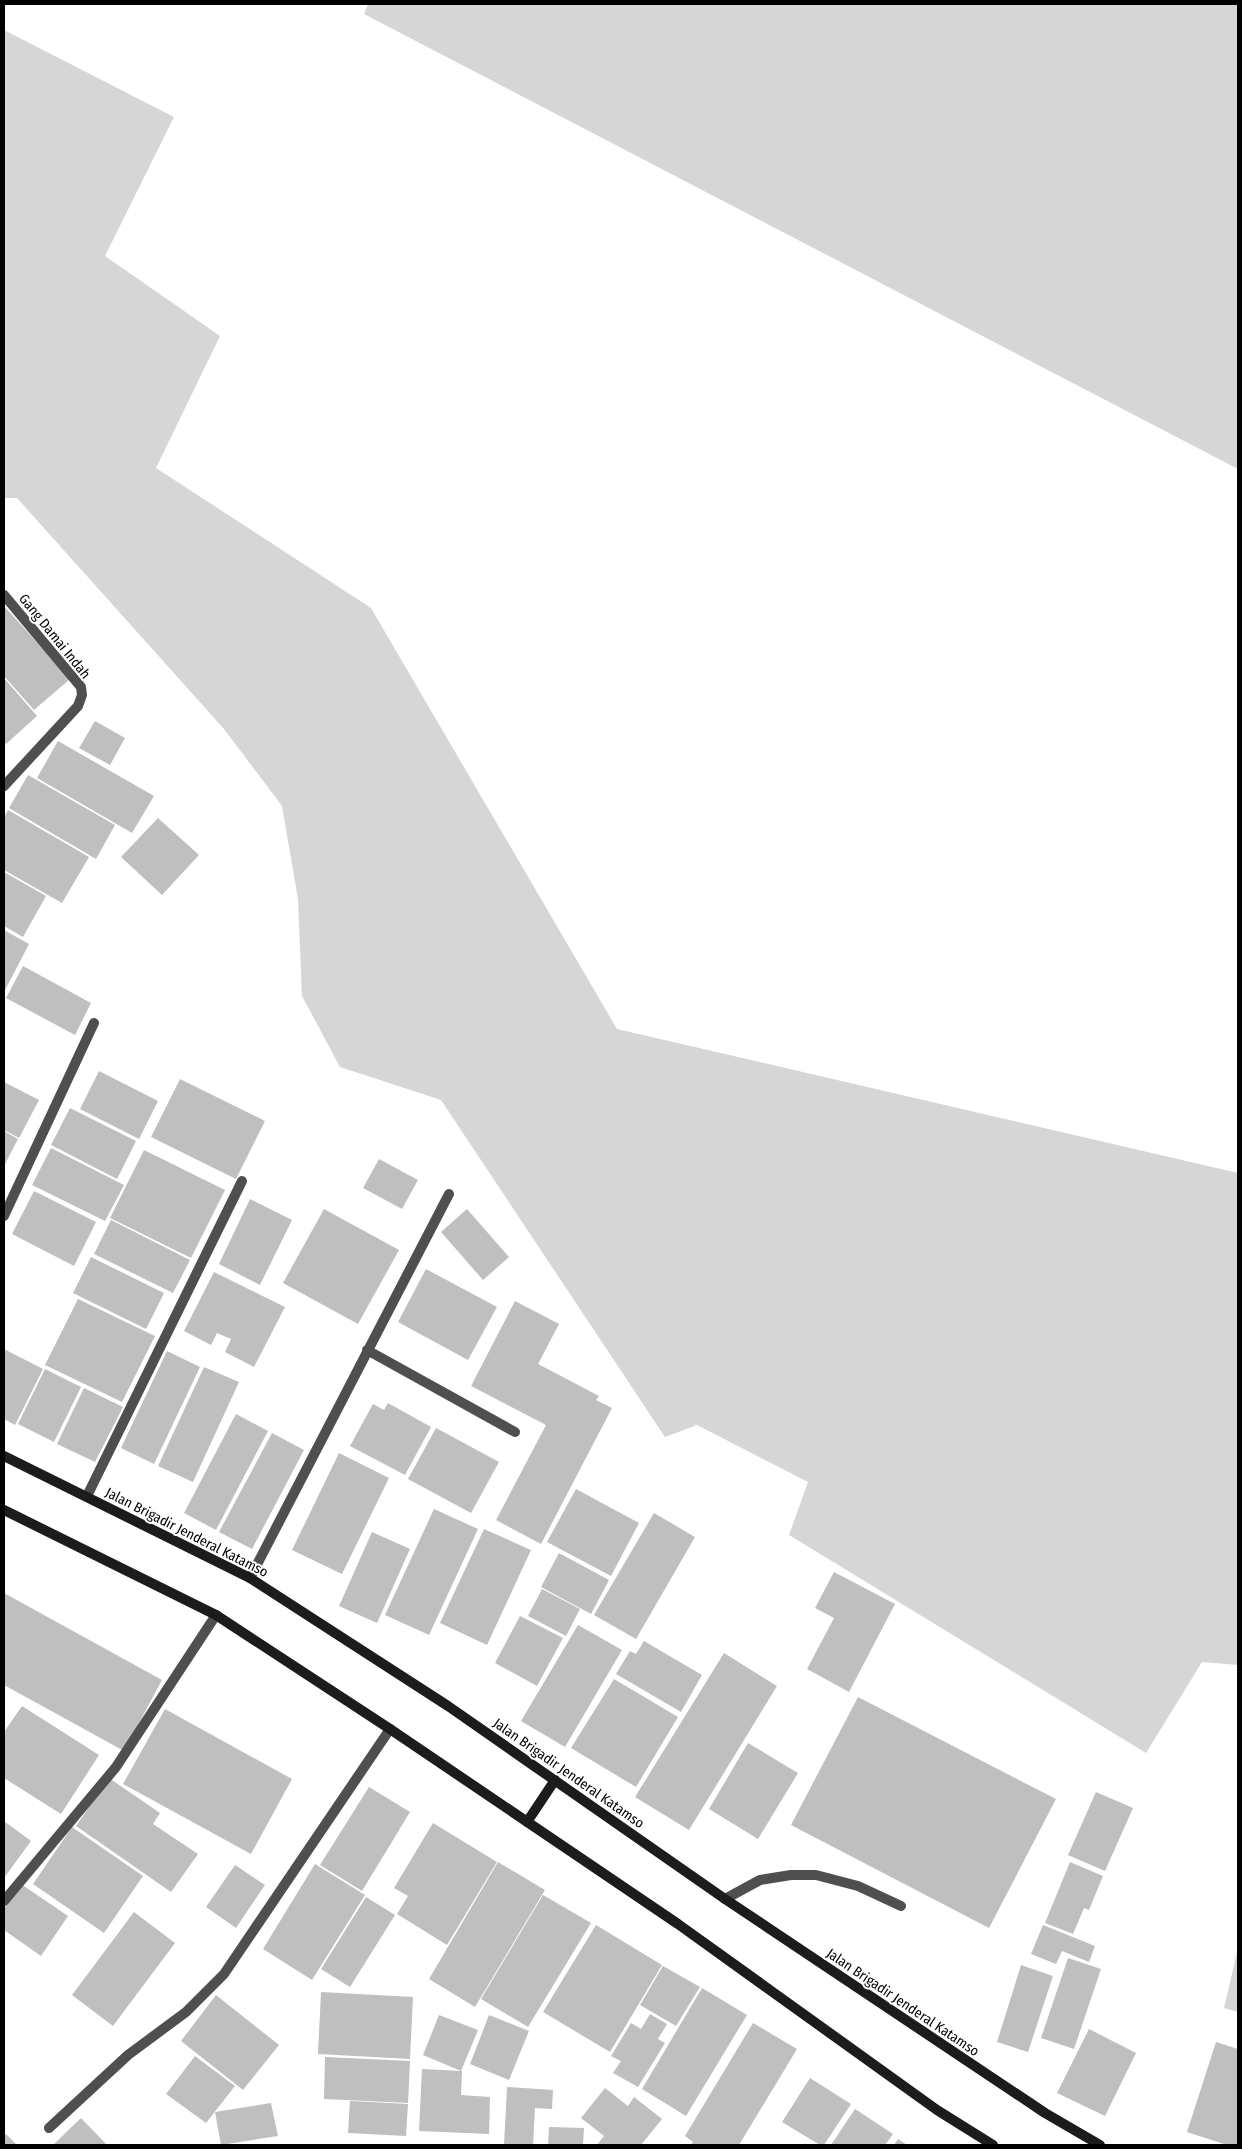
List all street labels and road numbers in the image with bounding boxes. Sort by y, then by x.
street label: Gang Damai Indah [15,590,94,682]
street label: Jalan Brigadir Jenderal Katamso [103,1484,271,1581]
street label: Jalan Brigadir Jenderal Katamso [490,1715,648,1832]
street label: Jalan Brigadir Jenderal Katamso [823,1945,982,2060]

